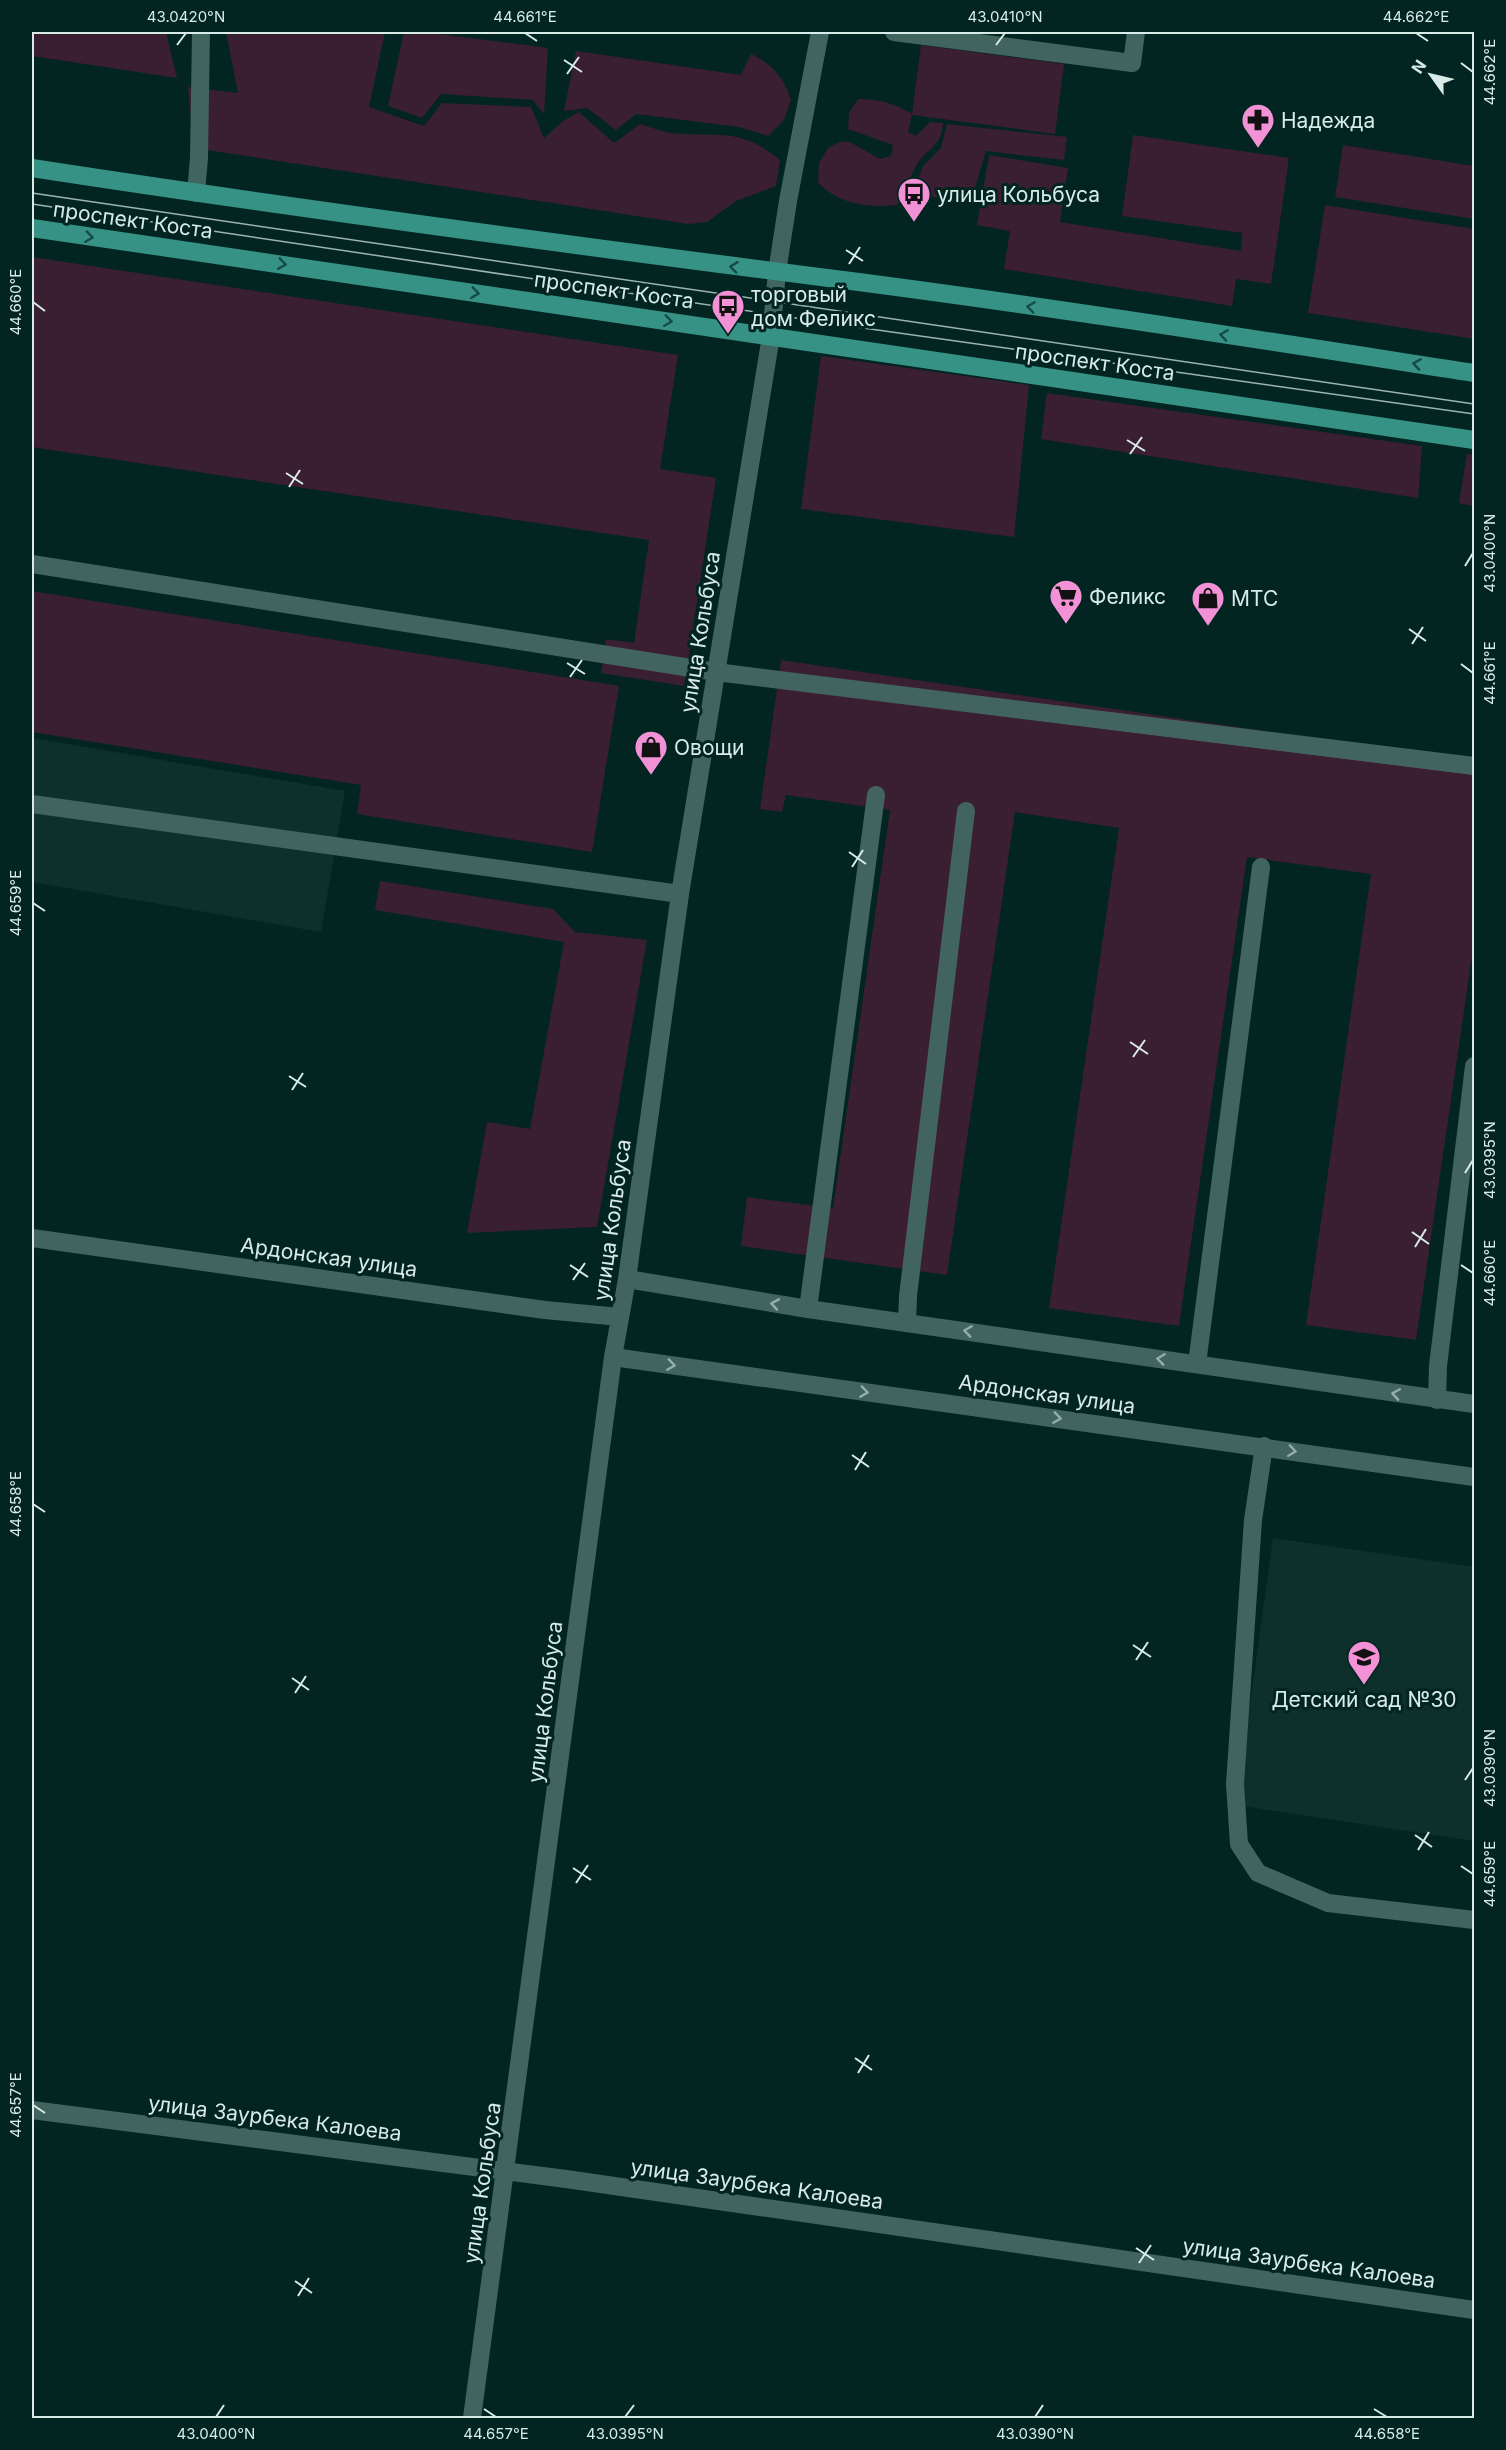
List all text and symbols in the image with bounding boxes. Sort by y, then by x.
text: 43.0420°N [147,7,225,26]
text: 44.661°E [493,7,557,26]
text: 43.0410°N [967,7,1043,26]
text: 44.662°E [1383,7,1449,26]
text: 44.662°E [1480,39,1499,105]
north arrow [1401,45,1461,105]
text: N [1407,56,1430,77]
pharmacy icon: Надежда [1240,102,1276,149]
place label: Надежда [1281,108,1375,133]
bus stop icon: улица Кольбуса [896,176,932,223]
place label: улица Кольбуса [937,182,1100,207]
street label: проспект Коста [52,196,214,244]
one-way arrow [85,230,94,242]
one-way arrow [278,258,287,270]
one-way arrow [729,261,738,274]
street label: проспект Коста [533,266,695,314]
text: 44.660°E [6,269,25,335]
place label: торговый дом Феликс [751,282,876,331]
one-way arrow [471,286,480,298]
bus stop icon: торговый дом Феликс [710,288,746,335]
one-way arrow [1026,302,1036,314]
one-way arrow [664,315,673,327]
one-way arrow [1219,330,1228,342]
street label: проспект Коста [1014,338,1176,386]
one-way arrow [1412,359,1421,371]
text: 43.0400°N [1480,514,1499,592]
street label: улица Кольбуса [675,550,725,714]
supermarket icon: Феликс [1048,578,1084,625]
shop icon: МТС [1190,580,1226,627]
place label: Феликс [1089,584,1166,609]
place label: МТС [1231,586,1278,611]
text: 44.661°E [1480,641,1499,705]
shop icon: Овощи [633,729,669,776]
place label: Овощи [674,735,745,760]
text: 44.659°E [6,870,25,936]
text: 43.0395°N [1480,1121,1499,1199]
street label: улица Кольбуса [588,1138,636,1302]
street label: Ардонская улица [239,1232,419,1282]
text: 44.660°E [1480,1240,1499,1306]
one-way arrow [771,1298,780,1310]
one-way arrow [964,1326,973,1338]
one-way arrow [1157,1353,1166,1365]
one-way arrow [666,1359,676,1371]
street label: Ардонская улица [957,1369,1137,1419]
one-way arrow [860,1385,869,1397]
one-way arrow [1391,1388,1400,1400]
one-way arrow [1053,1412,1062,1424]
one-way arrow [1288,1444,1297,1456]
text: 44.658°E [6,1471,25,1537]
street label: улица Кольбуса [523,1620,567,1784]
school or university icon: Детский сад №30 [1346,1639,1382,1686]
place label: Детский сад №30 [1271,1687,1457,1712]
text: 43.0390°N [1480,1729,1499,1807]
text: 44.659°E [1480,1841,1499,1907]
text: 44.657°E [6,2072,25,2138]
street label: улица Заурбека Калоева [147,2090,403,2146]
street label: улица Кольбуса [458,2101,506,2265]
street label: улица Заурбека Калоева [629,2154,885,2214]
street label: улица Заурбека Калоева [1181,2233,1437,2293]
text: 43.0400°N [177,2424,255,2443]
text: 44.657°E [463,2424,529,2443]
text: 43.0395°N [586,2424,664,2443]
text: 43.0390°N [996,2424,1074,2443]
text: 44.658°E [1354,2424,1420,2443]

